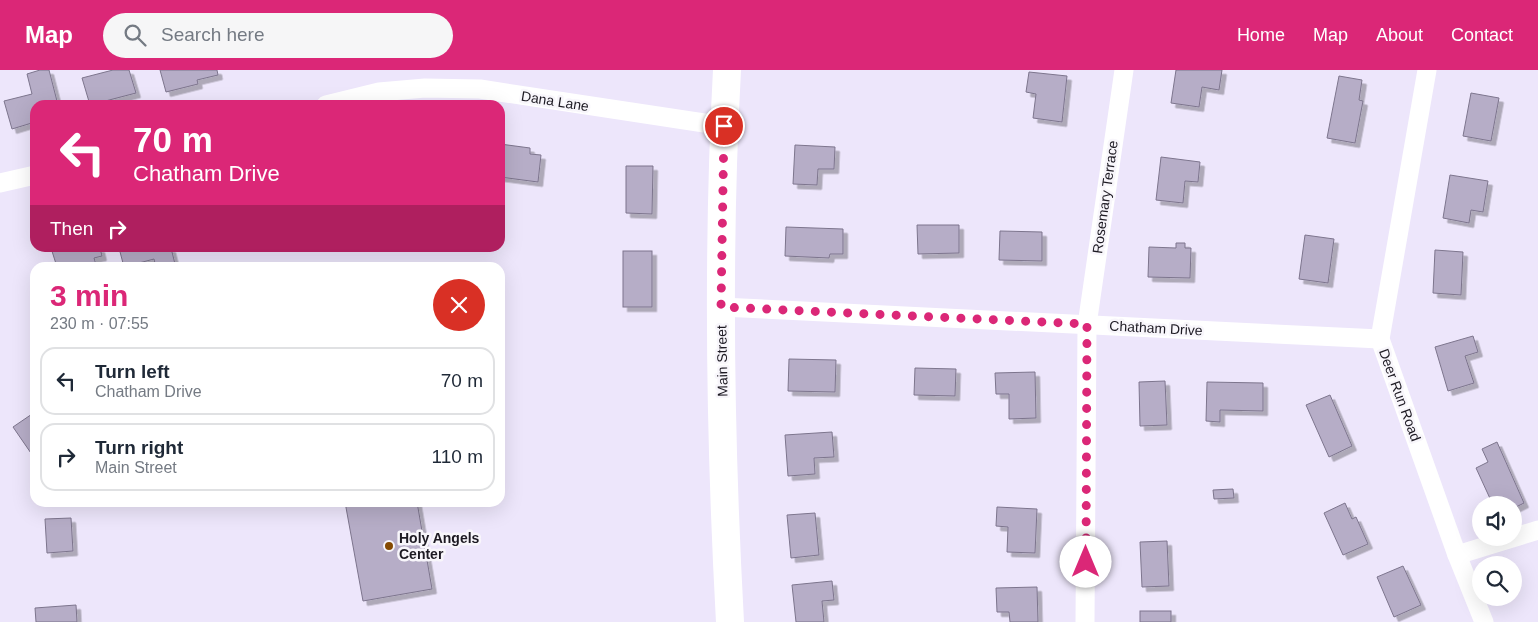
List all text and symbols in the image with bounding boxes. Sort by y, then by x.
search box [103,13,453,58]
text: Map [25,21,73,48]
icon: search [121,21,149,49]
text: Search here [161,24,265,45]
text: Home [1237,25,1285,45]
text: Map [1313,25,1348,45]
text: About [1376,25,1423,45]
text: Contact [1451,25,1513,45]
street label: Dana Lane [520,88,590,114]
pin [703,105,745,147]
icon: arrive [710,112,738,140]
icon: left [50,120,115,185]
text: 70 m [133,120,213,159]
street label: Rosemary Terrace [1089,139,1121,255]
text: Chatham Drive [133,161,280,186]
icon: right [103,215,131,243]
text: Then [50,218,93,239]
text: 3 min [50,279,128,312]
button: close [433,279,485,331]
text: 230 m · 07:55 [50,315,149,332]
street label: Chatham Drive [1109,318,1203,338]
street label: Main Street [713,325,731,397]
street label: Deer Run Road [1376,347,1424,443]
text: Turn left [95,361,170,382]
icon: left [52,367,80,395]
text: 70 m [441,370,483,391]
text: Chatham Drive [95,383,202,400]
text: Turn right [95,437,183,458]
icon: right [52,443,80,471]
text: 110 m [432,446,483,467]
text: Main Street [95,459,177,476]
map controls [1472,496,1522,606]
button: sound [1472,496,1522,546]
place label: Holy Angels Center [399,530,480,562]
position arrow [1059,535,1111,587]
marker: Holy Angels Center [383,540,395,552]
button: search [1472,556,1522,606]

